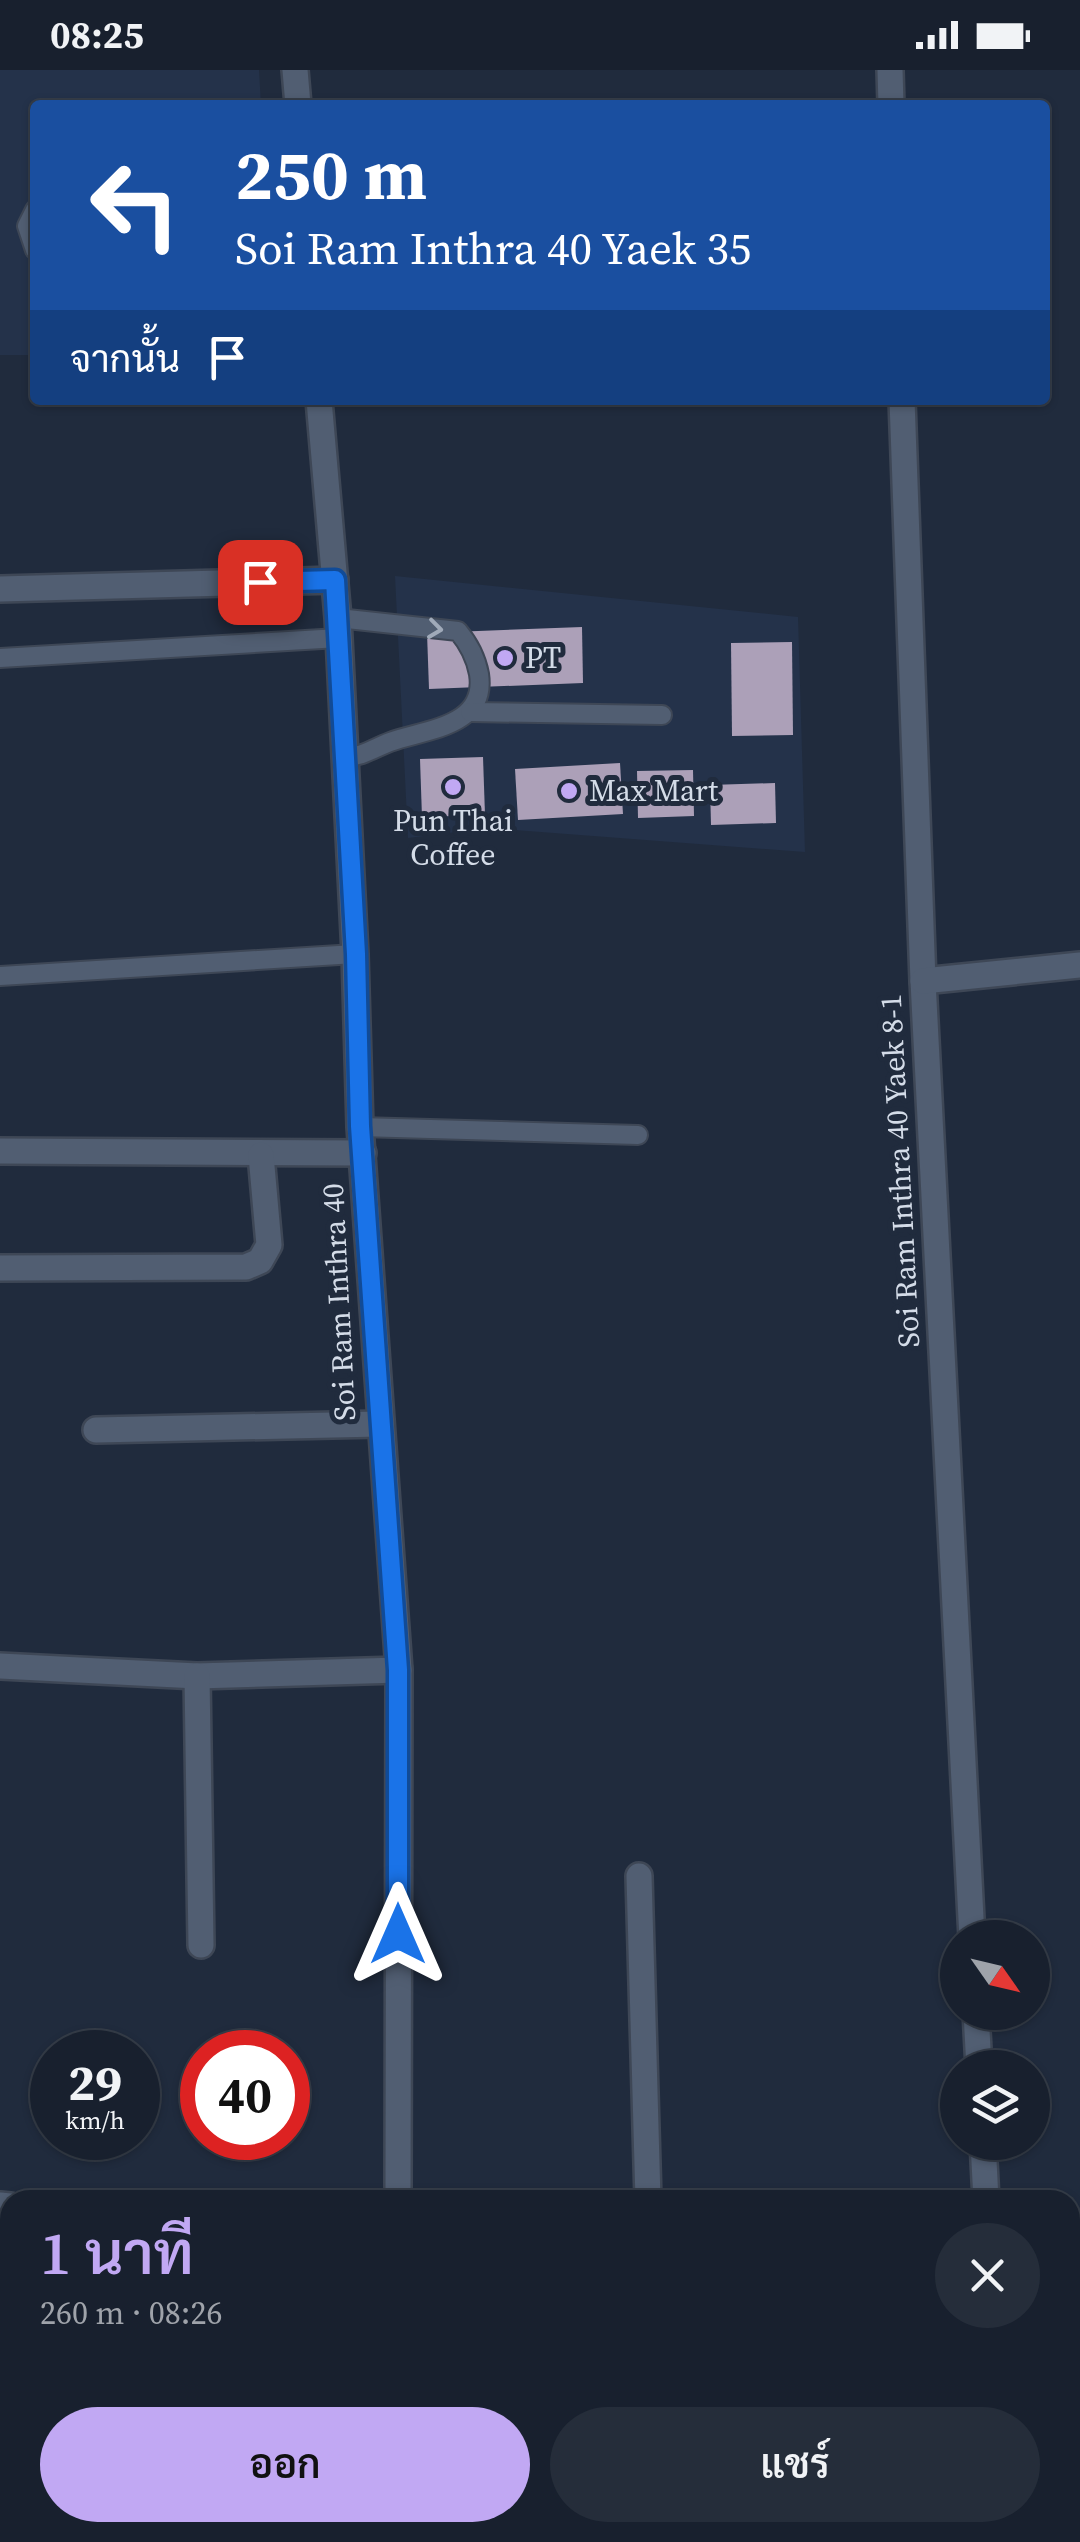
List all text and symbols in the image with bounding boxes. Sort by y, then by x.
text: 08:25 [50,9,144,61]
text: 250 m [235,126,427,222]
icon: left [70,140,200,270]
text: Soi Ram Inthra 40 Yaek 35 [235,217,752,279]
icon: arrive [200,330,255,385]
text: จากนั้น [70,333,180,385]
pin [218,540,303,625]
icon: arrive [233,555,288,610]
one-way arrow [427,618,443,639]
place label: PT [525,637,561,678]
marker: PT [494,647,516,669]
place label: Max Mart [589,770,718,811]
marker: Pun Thai Coffee [442,776,464,798]
marker: Max Mart [558,780,580,802]
place label: Pun Thai Coffee [393,800,513,875]
street label: Soi Ram Inthra 40 Yaek 8-1 [870,993,929,1349]
street label: Soi Ram Inthra 40 [312,1182,365,1422]
position arrow [346,1882,450,1986]
north arrow [940,1920,1050,2030]
map controls [940,1920,1050,2160]
speed limit sign: 40 [180,2030,310,2160]
text: 29 [68,2048,122,2117]
button: layers [940,2050,1050,2160]
text: km/h [65,2103,125,2137]
text: 1 นาที [40,2212,194,2294]
button: close [935,2223,1040,2328]
text: 260 m · 08:26 [40,2291,222,2335]
button: ออก [40,2407,530,2522]
button: แชร์ [550,2407,1040,2522]

